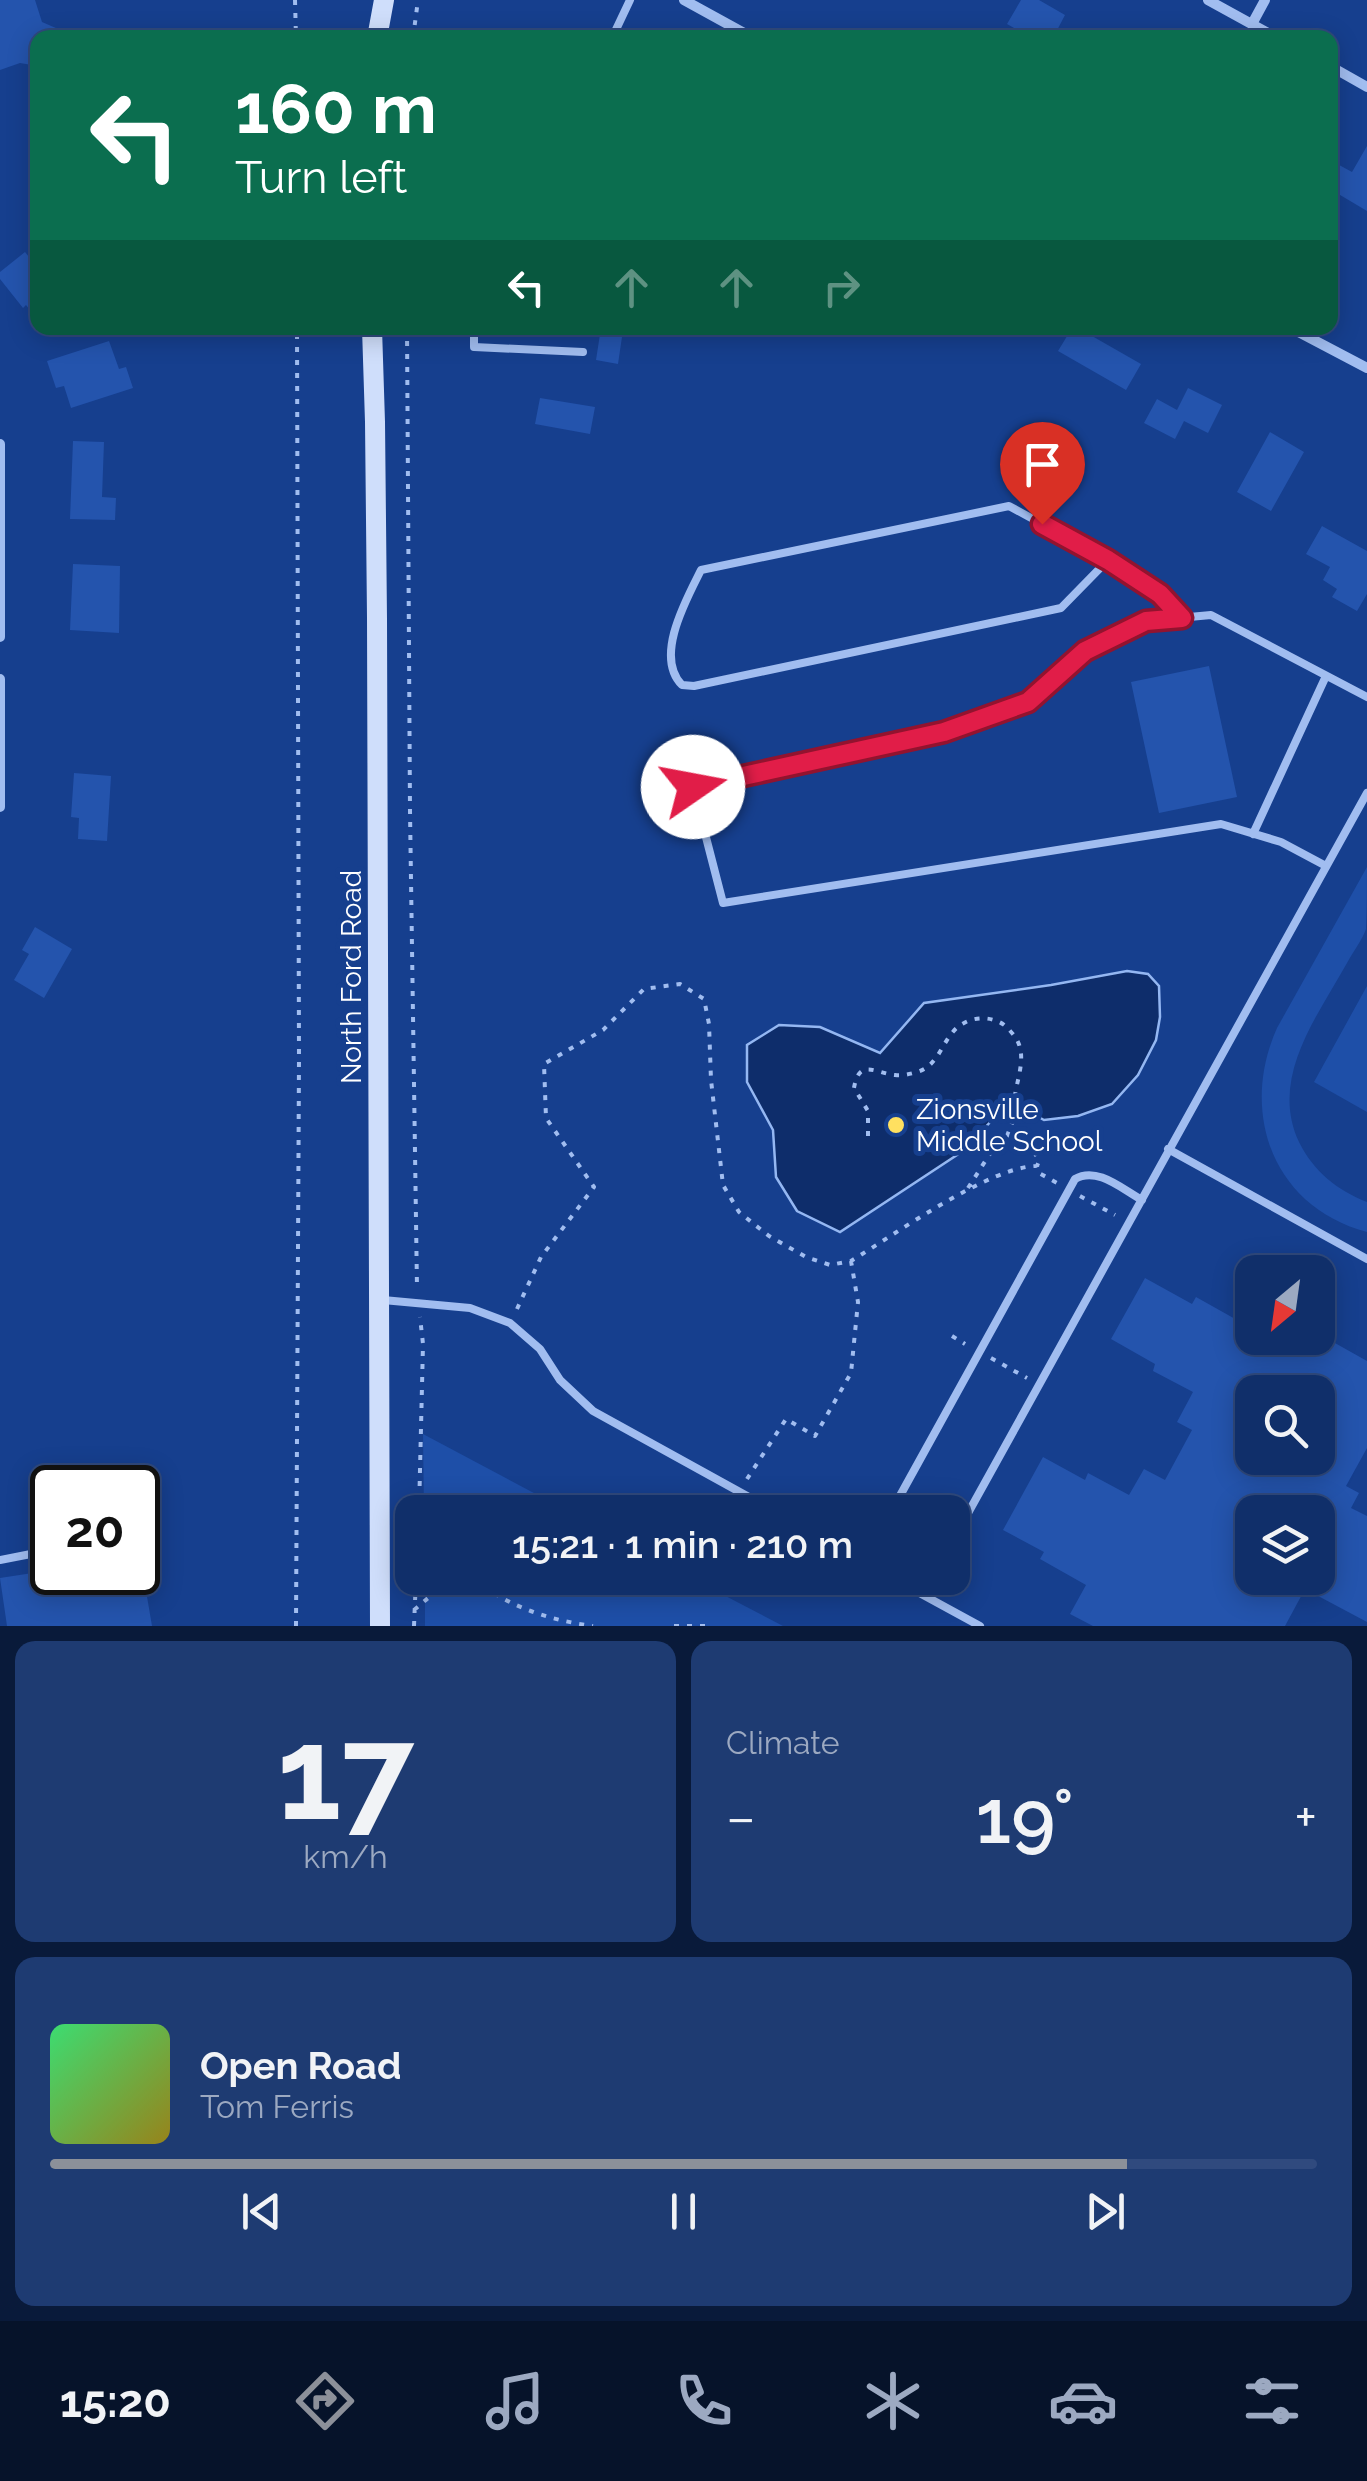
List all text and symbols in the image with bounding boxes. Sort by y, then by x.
text: 160 m [235,67,437,149]
icon: left [70,70,200,200]
text: Turn left [235,151,407,204]
icon: left [499,260,554,315]
icon: ahead [604,260,659,315]
icon: ahead [709,260,764,315]
icon: right [814,260,869,315]
pin [1000,422,1085,525]
icon: arrive [1015,437,1070,492]
position arrow [641,735,745,839]
street label: North Ford Road [335,870,368,1084]
place label: Zionsville Middle School [916,1093,1103,1158]
marker: Zionsville Middle School [885,1114,907,1136]
north arrow [1235,1255,1335,1355]
map controls [1235,1255,1335,1595]
button: search [1235,1375,1335,1475]
speed limit sign: 20 [30,1465,160,1595]
button: layers [1235,1495,1335,1595]
text: 15:21 · 1 min · 210 m [512,1522,853,1567]
text: 17 [277,1697,414,1849]
text: Climate [726,1724,840,1761]
text: 19° [976,1772,1074,1861]
text: − [726,1785,756,1850]
text: + [1294,1785,1317,1850]
text: km/h [303,1838,388,1875]
text: Open Road [200,2043,401,2088]
text: Tom Ferris [200,2088,354,2125]
icon: previous [234,2184,289,2239]
icon: pause [656,2184,711,2239]
icon: next [1078,2184,1133,2239]
icon: directions [290,2366,360,2436]
icon: music [480,2366,550,2436]
icon: phone [669,2366,739,2436]
icon: climate [858,2366,928,2436]
icon: car [1048,2366,1118,2436]
icon: filters [1237,2366,1307,2436]
text: 15:20 [60,2375,171,2428]

